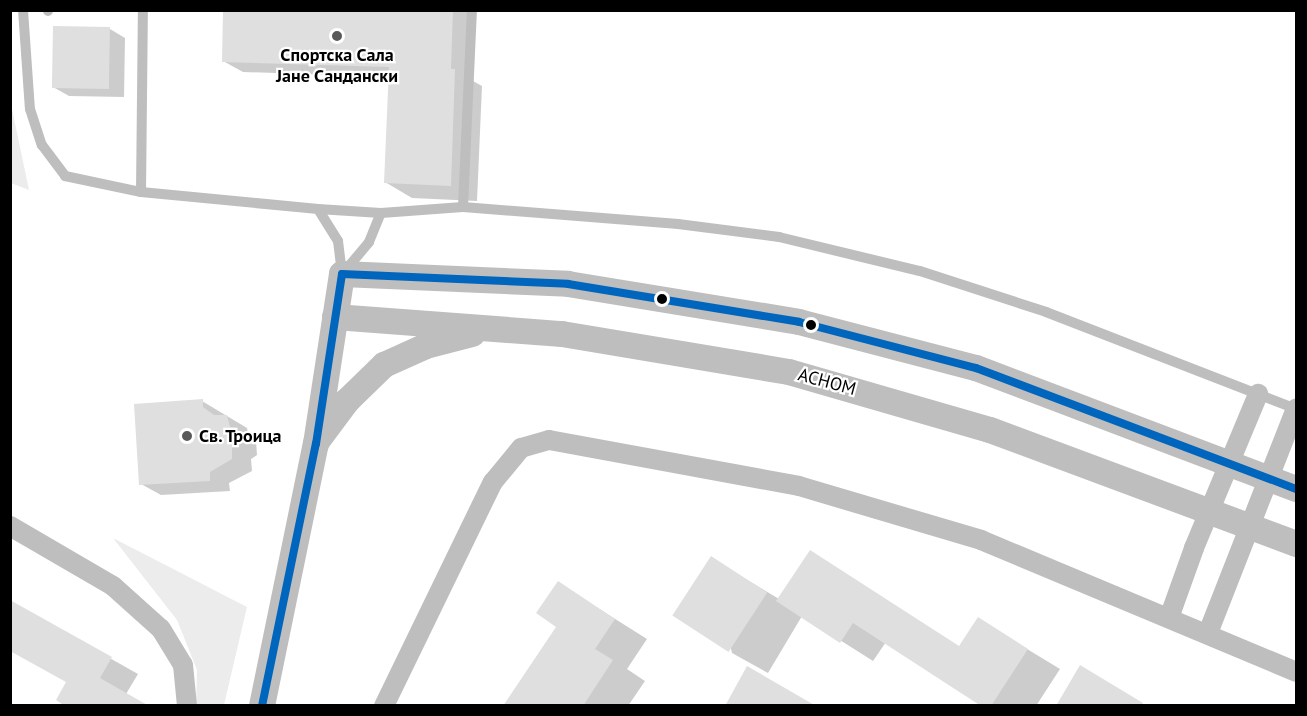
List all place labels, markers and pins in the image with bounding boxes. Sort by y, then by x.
marker: Спортска Сала Јане Сандански [330,29,344,43]
place label: Спортска Сала Јане Сандански [276,45,398,88]
unlabelled marker [656,293,668,305]
unlabelled marker [805,319,817,331]
place label: Св. Троица [199,425,283,447]
marker: Св. Троица [180,429,194,443]

